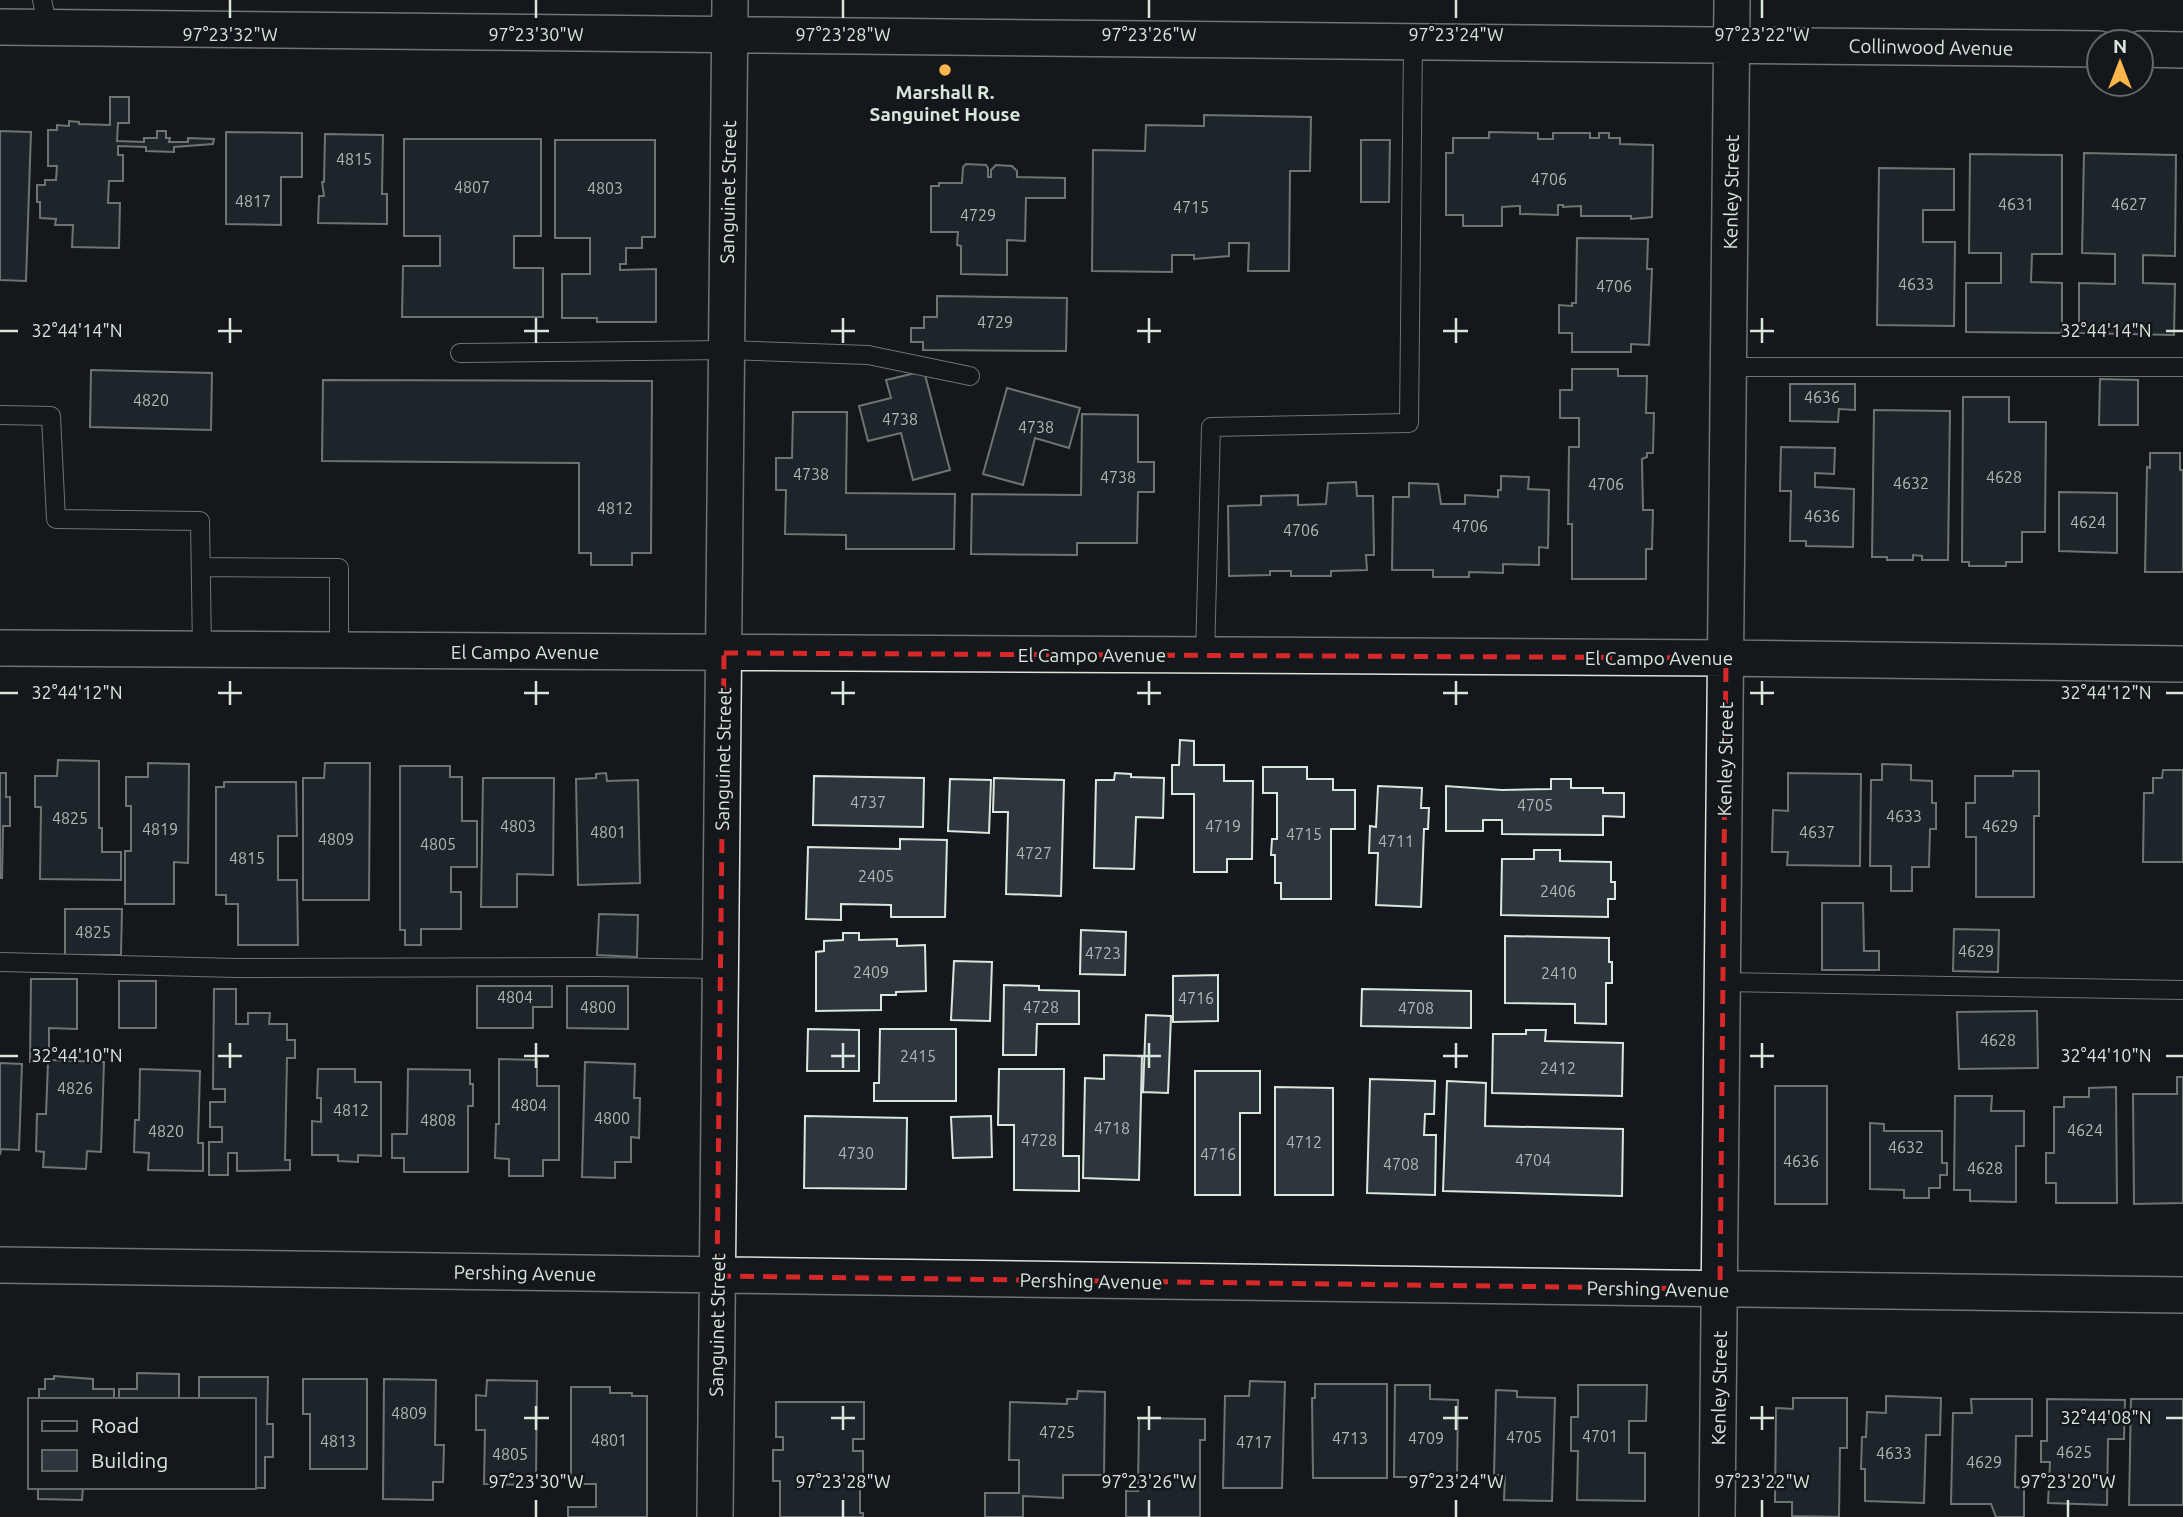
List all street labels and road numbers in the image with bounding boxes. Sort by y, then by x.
street label: Collinwood Avenue [1849,35,2013,59]
street label: Sanguinet Street [716,120,740,264]
street label: Kenley Street [1719,134,1743,250]
street label: El Campo Avenue [451,641,599,663]
street label: El Campo Avenue [1018,644,1166,666]
street label: El Campo Avenue [1585,647,1733,669]
street label: Sanguinet Street [711,687,735,831]
street label: Kenley Street [1713,701,1737,817]
street label: Sanguinet Street [705,1253,729,1397]
street label: Pershing Avenue [454,1261,596,1285]
street label: Pershing Avenue [1020,1269,1162,1293]
street label: Pershing Avenue [1587,1277,1729,1301]
street label: Kenley Street [1707,1330,1731,1446]

